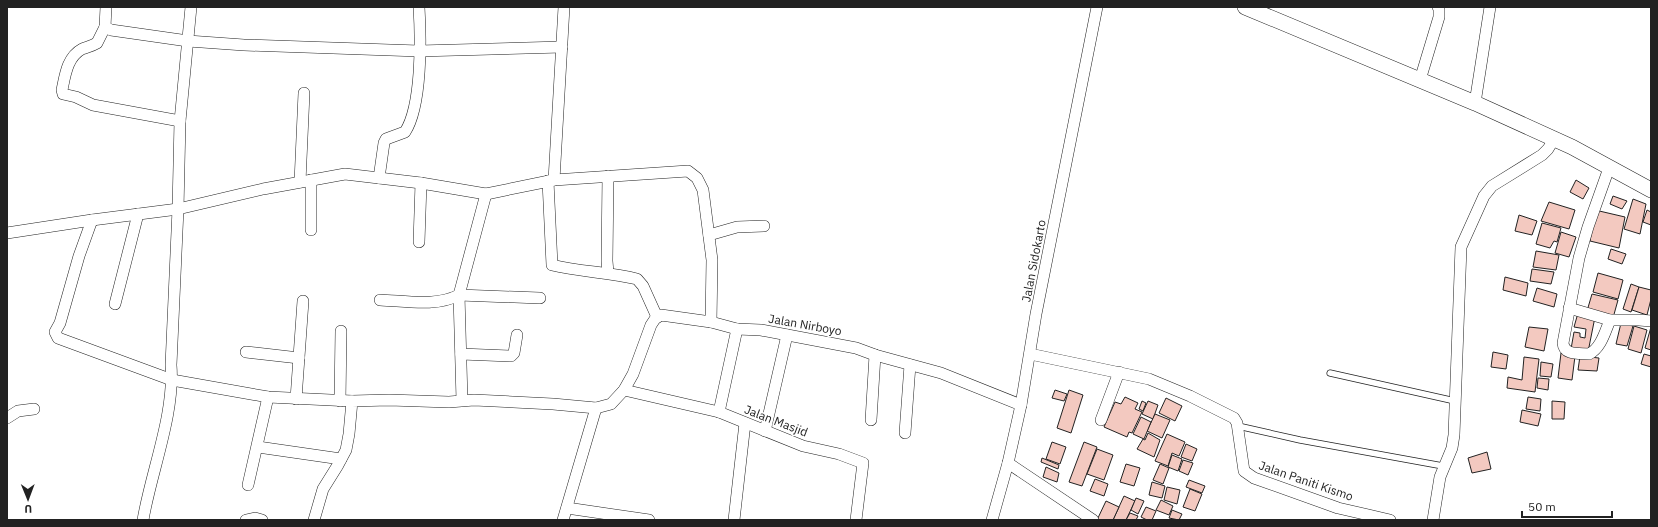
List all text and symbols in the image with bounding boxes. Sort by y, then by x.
street label: Jalan Sidokarto [1018,218,1049,303]
street label: Jalan Nirboyo [767,311,843,338]
street label: Jalan Masjid [742,402,810,440]
street label: Jalan Paniti Kismo [1257,457,1356,504]
north arrow [8,479,48,519]
scale bar [1522,493,1612,519]
text: 50 m [1528,499,1556,514]
text: U [24,502,32,516]

